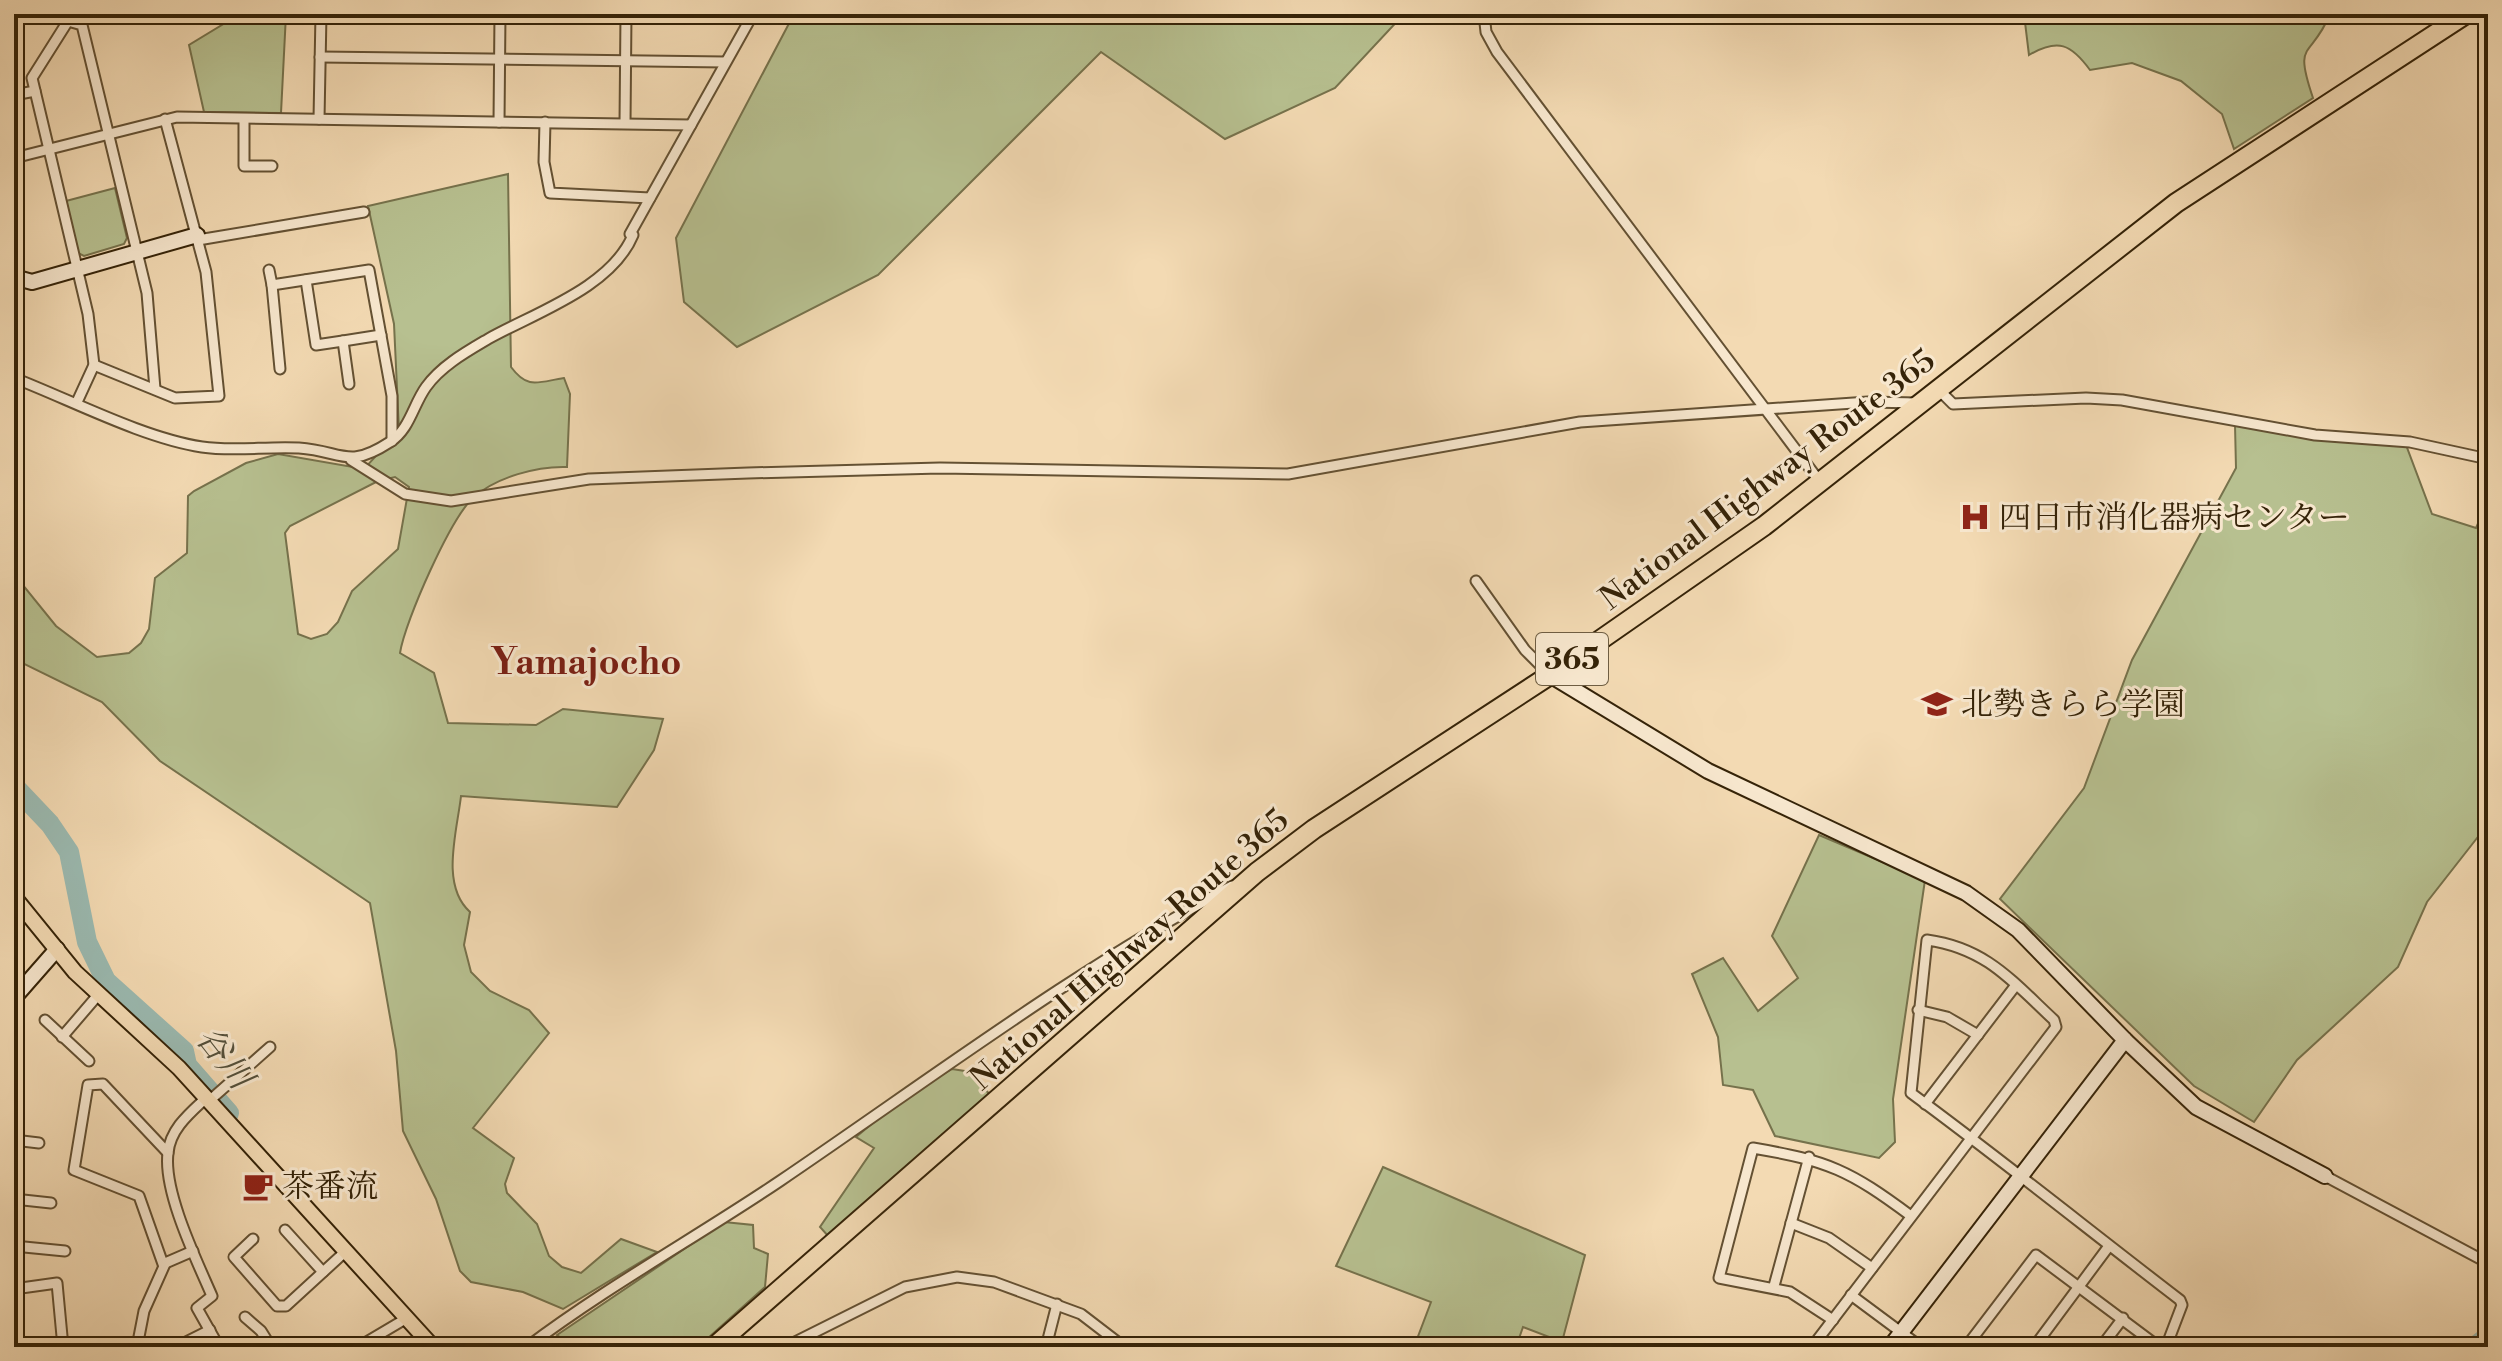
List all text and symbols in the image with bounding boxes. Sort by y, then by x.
street label: National Highway Route 365 [1592,341,1943,619]
place label: 四日市消化器病センター [1999,498,2350,538]
hospital icon: 四日市消化器病センター [1958,500,1992,534]
road number: 365 [1536,633,1608,685]
district label: Yamajocho [490,641,682,686]
place label: 北勢きらら学園 [1961,685,2185,725]
school or university icon: 北勢きらら学園 [1920,687,1954,721]
street label: National Highway Route 365 [962,800,1297,1099]
water label: 谷川 [186,1019,263,1101]
place label: 茶番流 [282,1167,378,1207]
cafe icon: 茶番流 [241,1169,275,1203]

